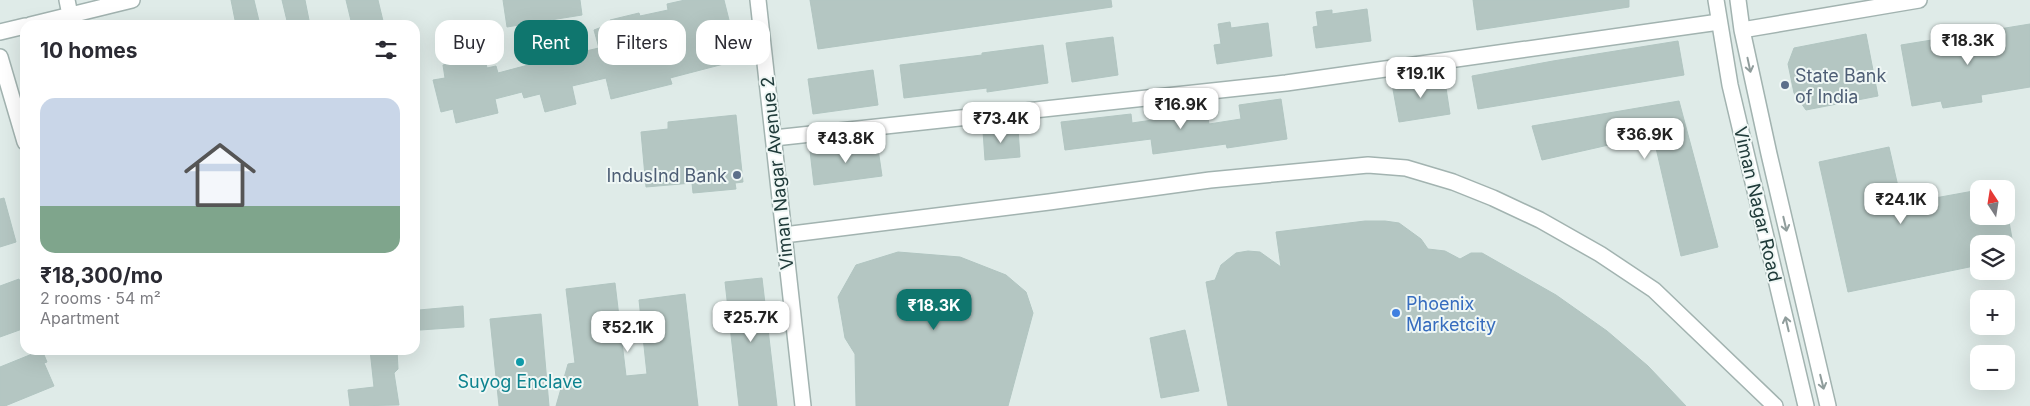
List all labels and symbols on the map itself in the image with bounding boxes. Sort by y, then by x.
pin: ₹18.3K [1927,23,2009,66]
pin: ₹19.1K [1380,56,1462,99]
one-way arrow [1745,57,1755,73]
place label: State Bank of India [1795,65,1886,107]
street label: Viman Nagar Avenue 2 [756,75,798,271]
marker: State Bank of India [1779,79,1791,91]
pin: ₹16.9K [1140,88,1222,130]
pin: ₹73.4K [960,102,1042,144]
pin: ₹36.9K [1604,118,1686,160]
pin: ₹43.8K [805,121,887,164]
street label: Viman Nagar Road [1730,124,1786,284]
place label: IndusInd Bank [606,165,727,186]
marker: IndusInd Bank [731,169,743,181]
north arrow [1970,180,2015,225]
pin: ₹24.1K [1860,182,1942,225]
one-way arrow [1781,215,1790,231]
pin: ₹18.3K [893,288,975,331]
place label: Phoenix Marketcity [1406,293,1496,335]
pin: ₹25.7K [710,300,792,343]
marker: Phoenix Marketcity [1390,307,1402,319]
pin: ₹52.1K [587,310,669,353]
one-way arrow [1782,317,1791,333]
marker: Suyog Enclave [514,356,526,368]
place label: Suyog Enclave [457,371,583,392]
one-way arrow [1818,374,1827,390]

